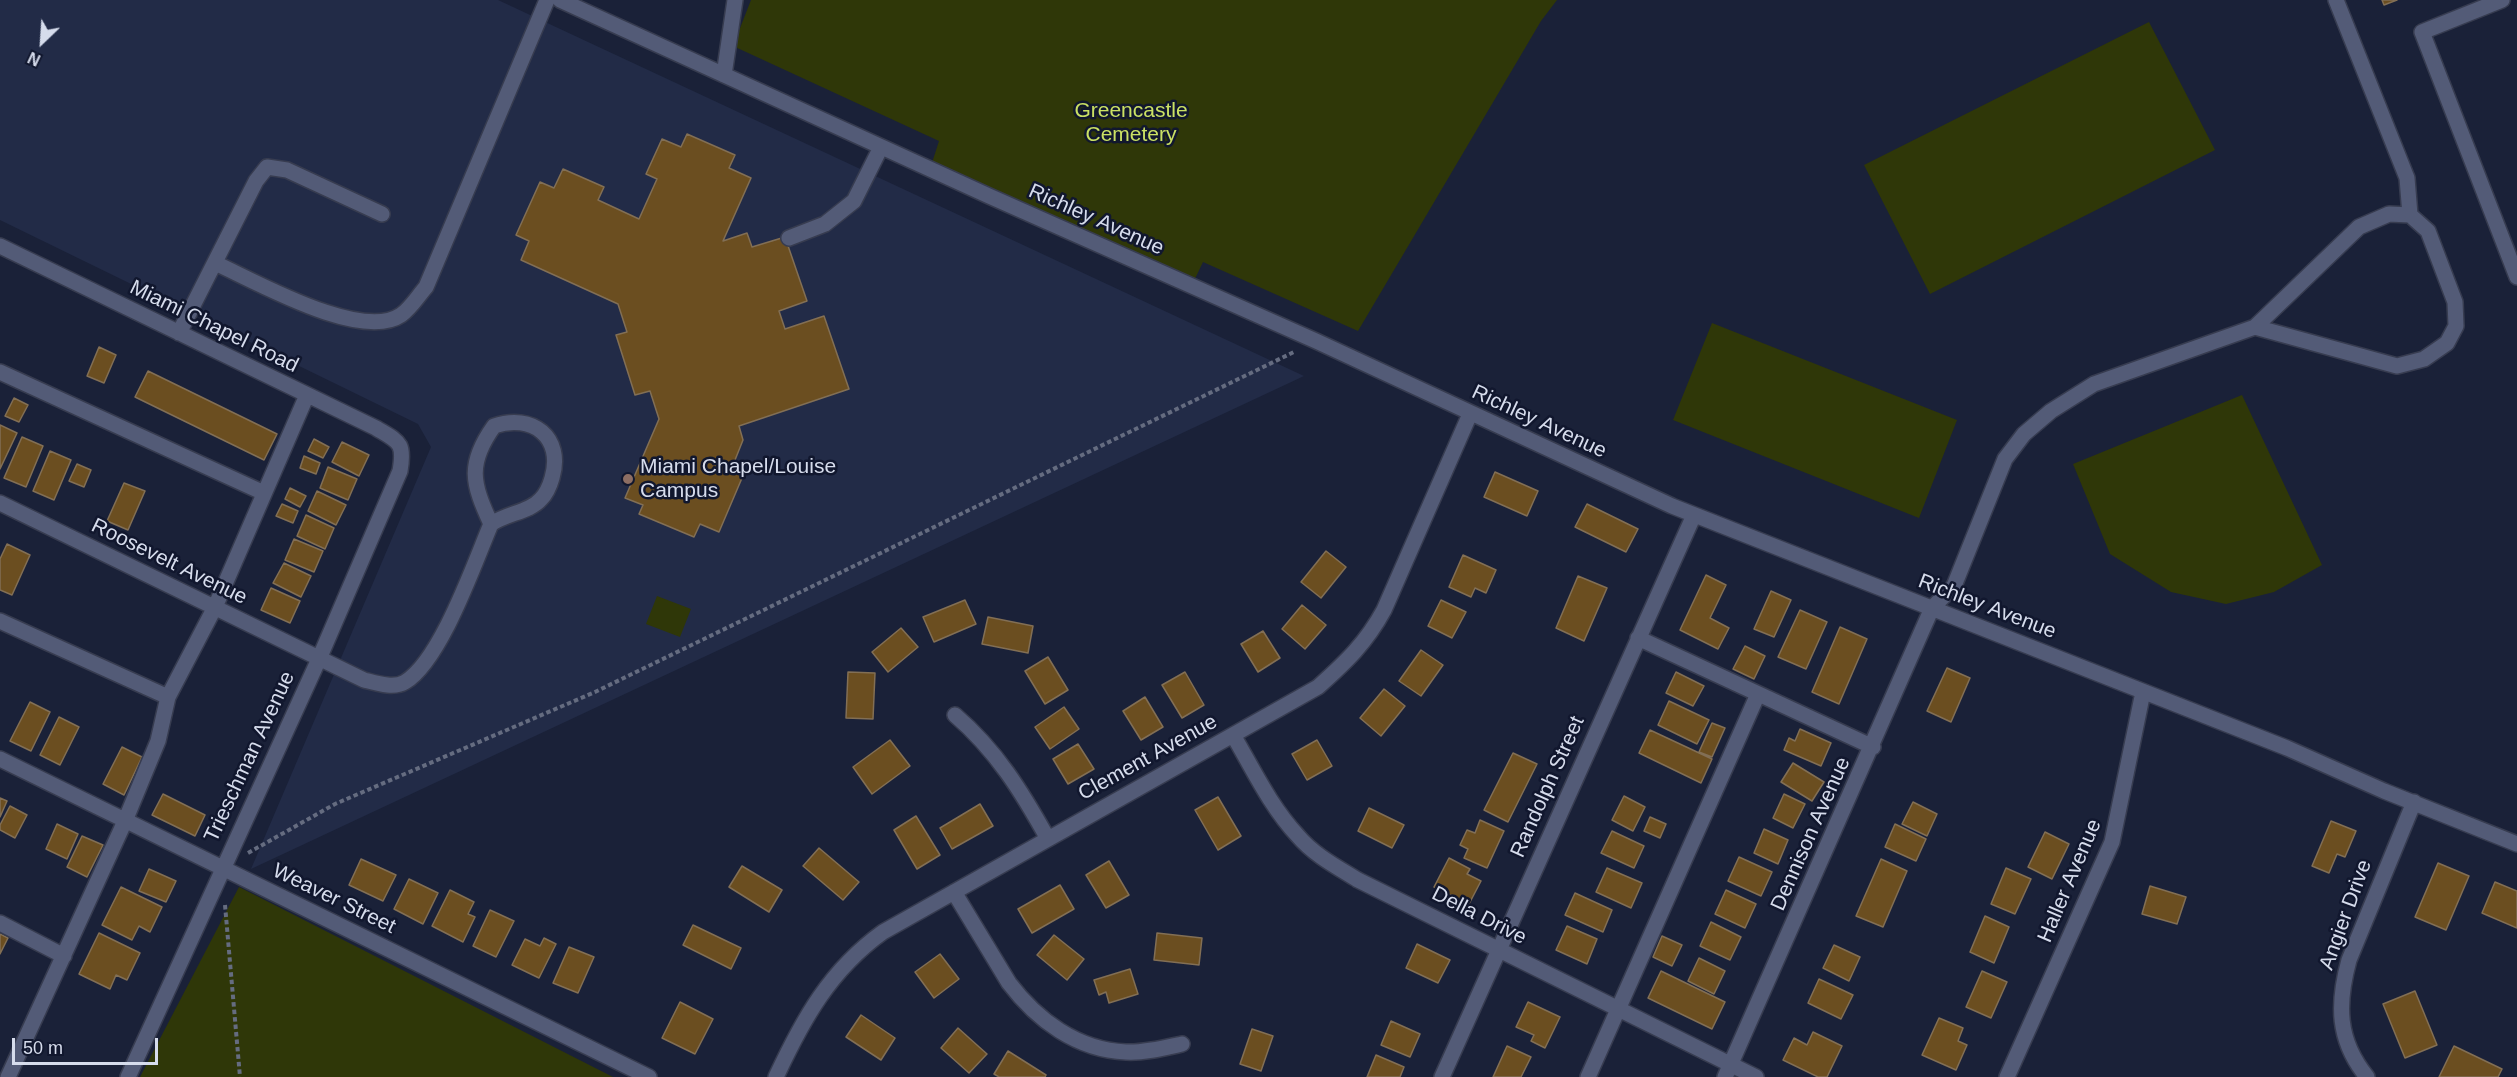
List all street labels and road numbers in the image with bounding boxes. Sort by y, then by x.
street label: Richley Avenue [1024,179,1168,261]
street label: Miami Chapel Road [126,275,302,379]
street label: Richley Avenue [1468,380,1610,464]
street label: Roosevelt Avenue [87,513,251,611]
street label: Richley Avenue [1915,569,2059,645]
street label: Trieschman Avenue [199,668,301,846]
street label: Clement Avenue [1074,709,1222,807]
street label: Randolph Street [1506,713,1590,861]
street label: Dennison Avenue [1766,753,1856,915]
street label: Haller Avenue [2033,816,2107,946]
street label: Angier Drive [2314,856,2378,974]
street label: Weaver Street [268,858,400,940]
street label: Della Drive [1428,881,1530,951]

